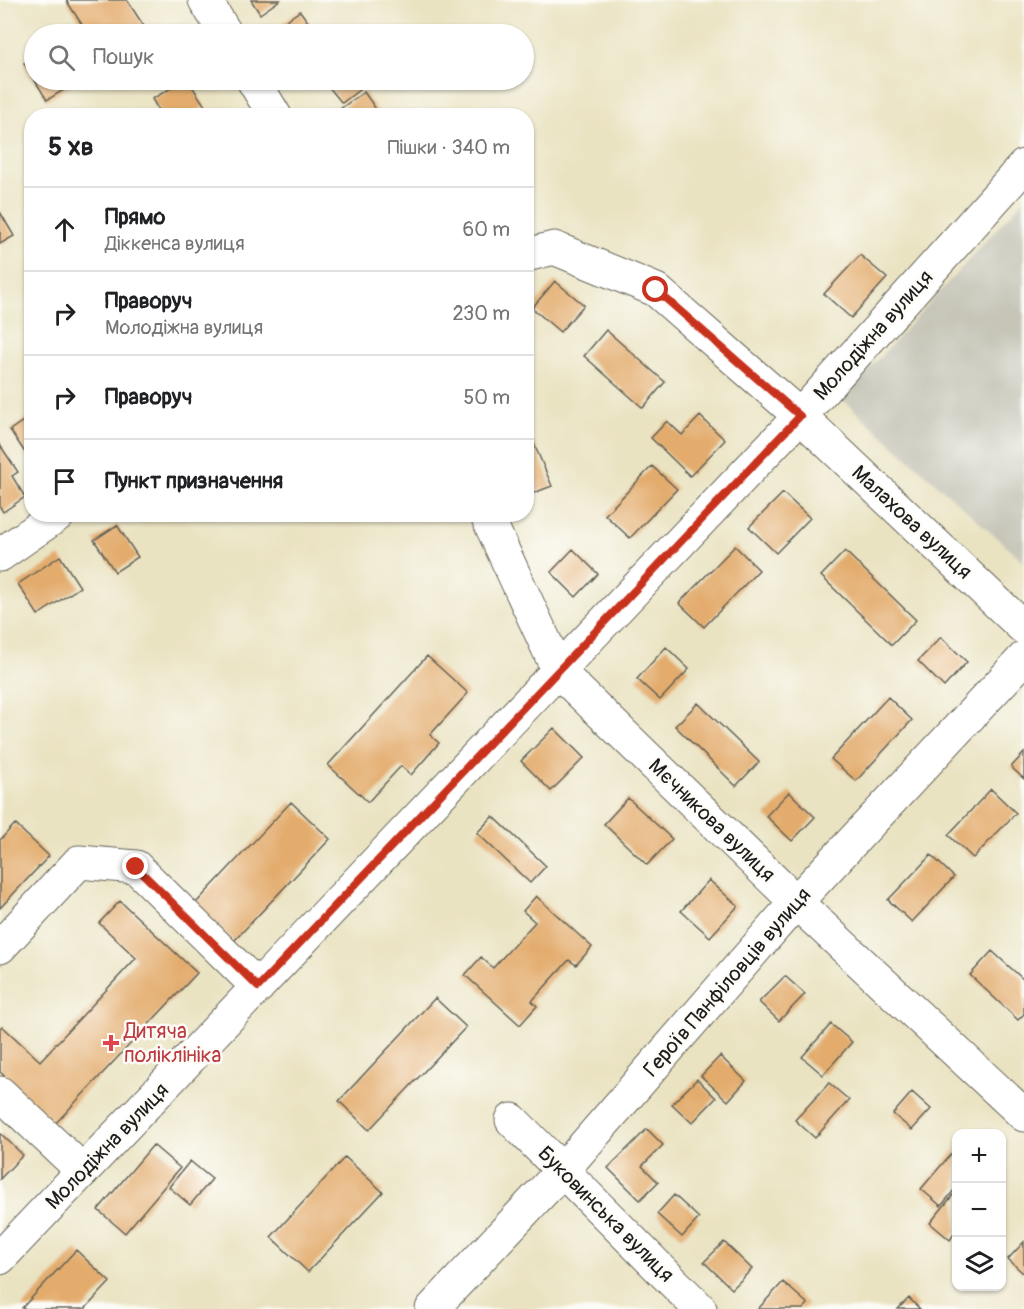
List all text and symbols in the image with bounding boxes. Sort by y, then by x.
search box [24,24,534,90]
icon: search [45,41,78,74]
text: Пошук [93,43,154,71]
text: 5 хв [48,131,94,163]
text: Пішки · 340 m [387,135,510,160]
text: Прямо [105,203,165,231]
icon: ahead [48,213,81,246]
text: 60 m [463,217,510,242]
text: Діккенса вулиця [105,231,245,256]
street label: Молодіжна вулиця [808,265,939,406]
route start [642,276,668,302]
text: Праворуч [105,287,192,315]
icon: right [48,297,81,330]
text: 230 m [453,301,510,326]
text: Молодіжна вулиця [105,315,263,340]
icon: right [48,381,81,414]
text: Праворуч [105,383,192,411]
text: 50 m [463,385,510,410]
street label: Малахова вулиця [846,460,977,585]
icon: arrive [48,465,81,498]
text: Пункт призначення [105,467,283,495]
street label: Мєчникова вулиця [642,753,781,888]
route end [122,853,148,879]
street label: Героїв Панфіловців вулиця [638,882,817,1083]
place label: Дитяча поліклініка [123,1018,221,1069]
marker: Дитяча поліклініка [102,1034,120,1052]
street label: Молодіжна вулиця [40,1077,175,1215]
map controls [952,1129,1006,1291]
button: + [952,1129,1006,1183]
street label: Буковинська вулиця [532,1140,680,1288]
button: − [952,1183,1006,1237]
button: layers [952,1237,1006,1291]

